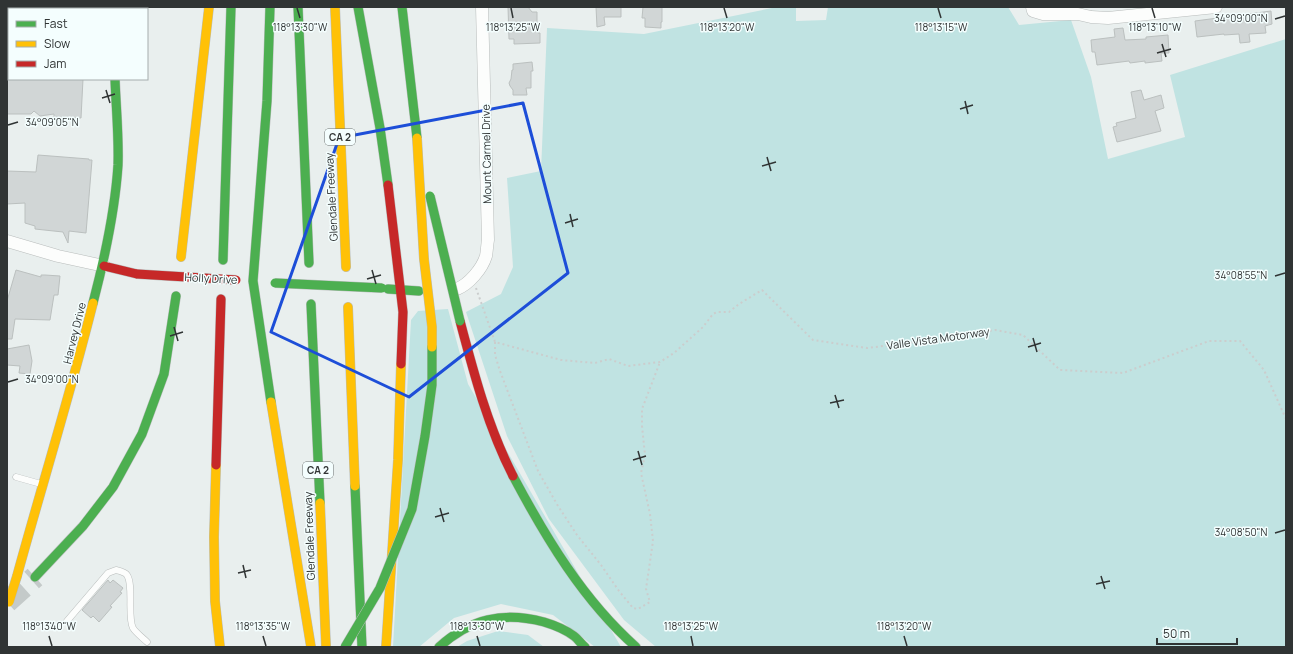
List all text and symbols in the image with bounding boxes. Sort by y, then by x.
legend [8,8,148,80]
text: 34°09'00"N [1214,11,1268,25]
text: Fast [44,15,68,32]
text: 118°13'30"W [273,20,328,34]
text: 118°13'25"W [486,20,541,34]
text: 118°13'20"W [700,20,755,34]
text: 118°13'15"W [915,20,968,34]
text: 118°13'10"W [1129,20,1182,34]
text: Slow [44,35,70,52]
text: Jam [44,55,66,72]
street label: Mount Carmel Drive [478,104,494,204]
text: 34°09'05"N [25,115,79,129]
road number: CA 2 [325,129,355,145]
street label: Glendale Freeway [321,152,341,242]
text: 34°08'55"N [1215,268,1267,282]
street label: Holly Drive [184,269,238,287]
street label: Harvey Drive [59,300,89,365]
street label: Valle Vista Motorway [886,323,991,353]
text: 34°09'00"N [25,372,79,386]
road number: CA 2 [303,462,333,478]
street label: Glendale Freeway [300,491,318,581]
text: 34°08'50"N [1215,525,1267,539]
text: 118°13'40"W [22,619,77,633]
text: 118°13'35"W [236,619,291,633]
text: 118°13'30"W [450,619,505,633]
text: 118°13'25"W [664,619,719,633]
text: 118°13'20"W [877,619,932,633]
scale bar [1157,620,1237,646]
text: 50 m [1163,625,1190,642]

